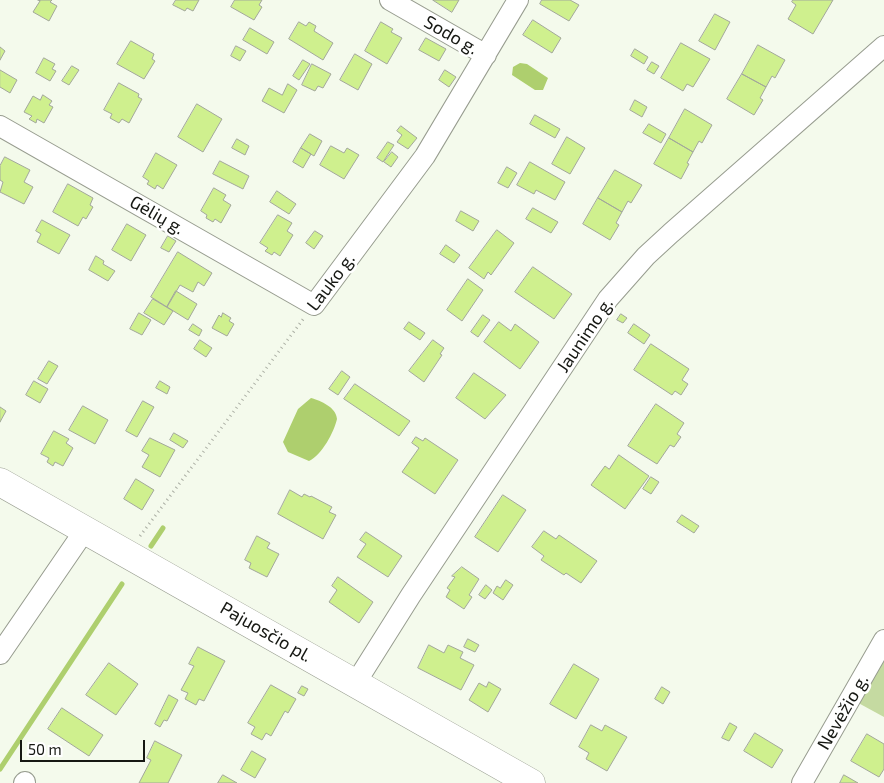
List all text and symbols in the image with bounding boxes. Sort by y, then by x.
street label: Sodo g. [420,11,482,59]
street label: Gėlių g. [126,191,188,239]
street label: Lauko g. [302,249,360,315]
street label: Jaunimo g. [552,294,618,376]
street label: Pajuosčio pl. [216,597,316,667]
street label: Nevėžio g. [813,670,873,754]
scale bar [22,730,148,762]
text: 50 m [28,740,62,758]

